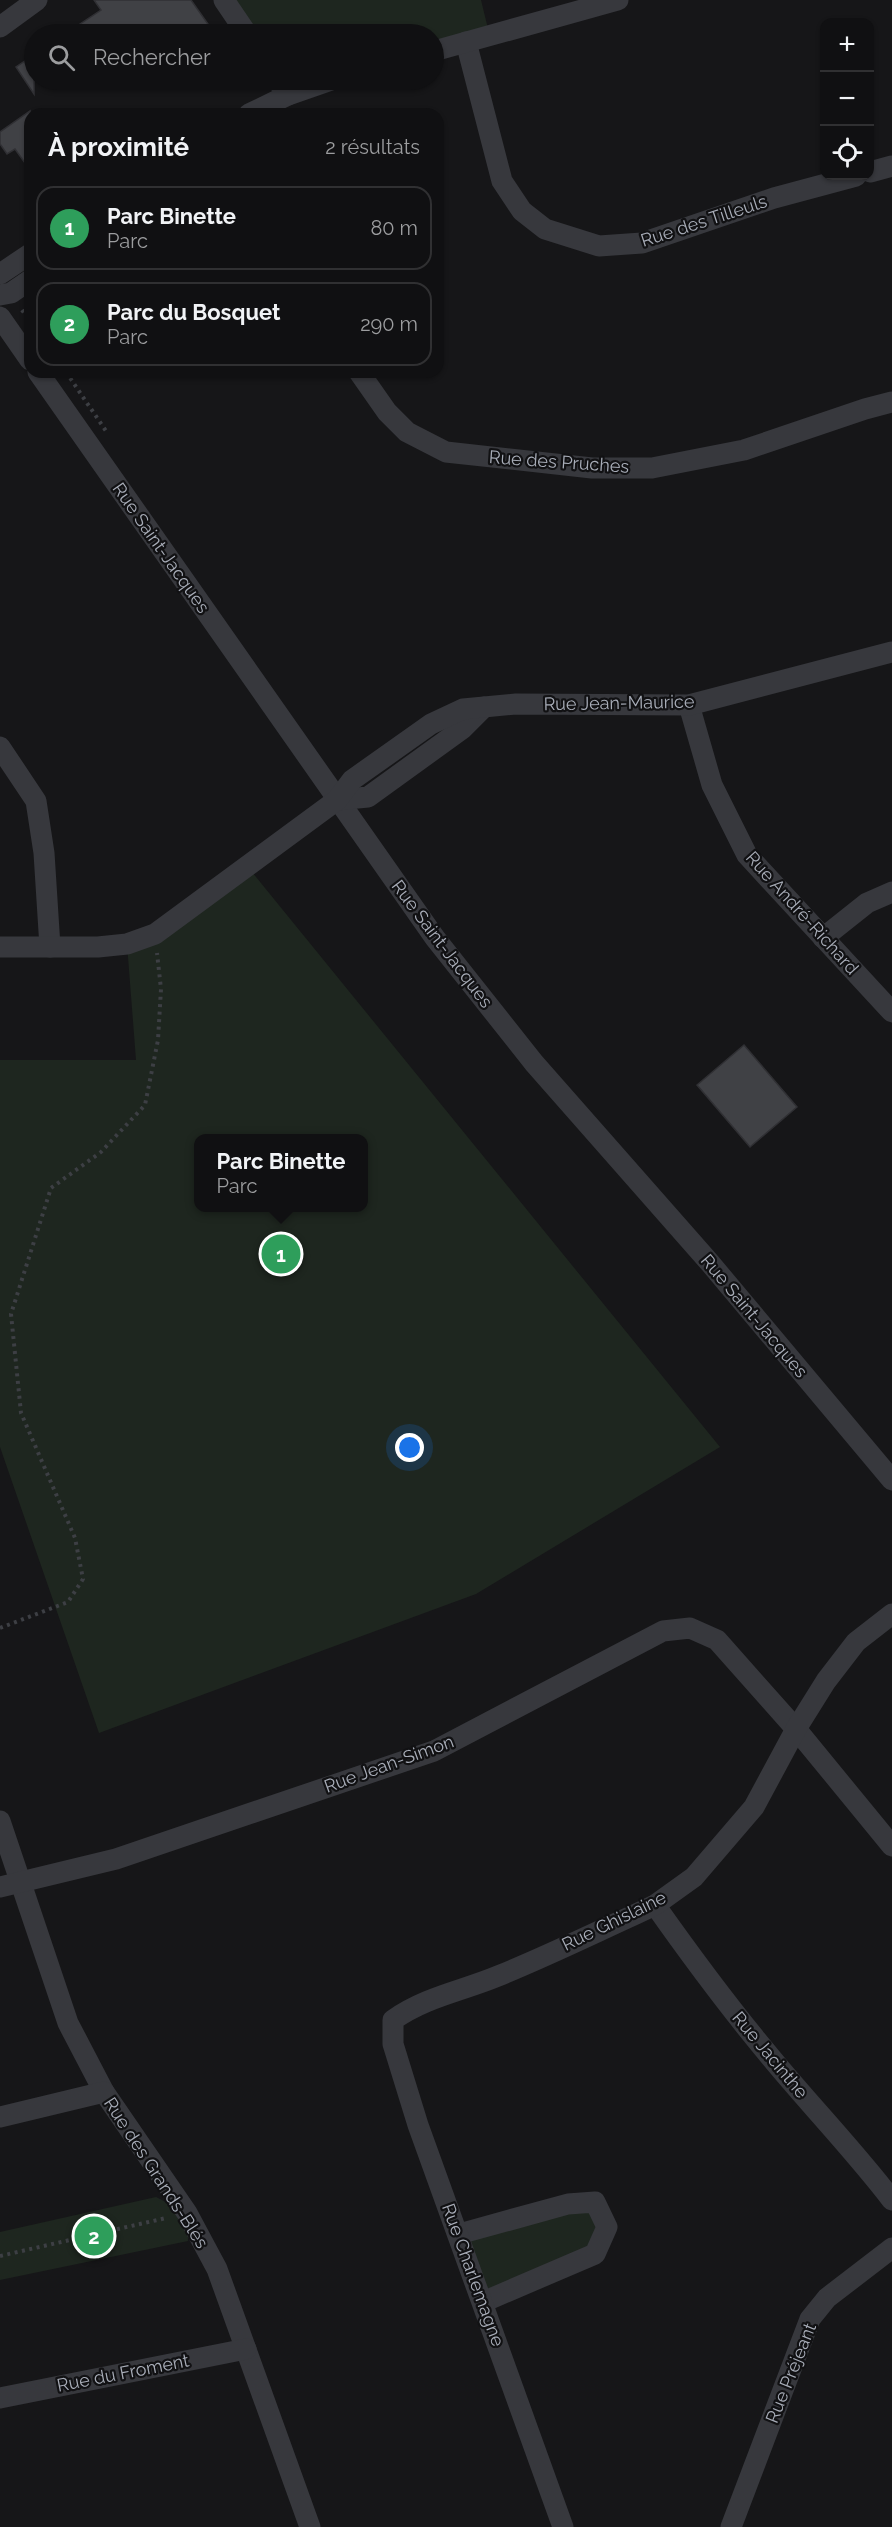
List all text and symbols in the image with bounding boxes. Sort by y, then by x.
map controls [820,18,874,180]
button: + [820,18,874,72]
search box [24,24,444,90]
icon: search [45,41,78,74]
text: Rechercher [93,44,211,70]
button: − [820,72,874,126]
button: locate [820,126,874,180]
text: À proximité [48,132,189,162]
text: 2 résultats [325,135,420,159]
street label: Rue des Tilleuls [638,190,770,251]
text: Parc Binette [107,203,236,229]
text: 1 [65,216,74,240]
text: 80 m [370,216,418,240]
text: Parc [107,229,148,253]
text: Parc du Bosquet [107,299,281,325]
text: 2 [64,312,75,336]
text: 290 m [360,312,418,336]
text: Parc [107,325,148,349]
street label: Rue des Pruches [488,446,630,477]
street label: Rue Saint-Jacques [109,478,214,617]
street label: Rue Jean-Maurice [543,691,695,714]
street label: Rue André-Richard [742,847,863,978]
street label: Rue Saint-Jacques [388,876,497,1012]
popup [194,1134,368,1212]
text: Parc Binette [216,1148,346,1174]
text: Parc [216,1174,257,1198]
pin: 1 [262,1232,300,1276]
street label: Rue Saint-Jacques [697,1250,812,1382]
your location [395,1433,424,1462]
street label: Rue Jean-Simon [321,1730,457,1797]
street label: Rue Ghislaine [558,1886,670,1955]
street label: Rue Jacinthe [728,2007,813,2103]
street label: Rue des Grands-Blés [100,2093,213,2252]
street label: Rue Charlemagne [438,2201,509,2350]
pin: 2 [74,2214,113,2258]
street label: Rue Préjeant [761,2320,820,2426]
street label: Rue du Froment [55,2349,191,2396]

